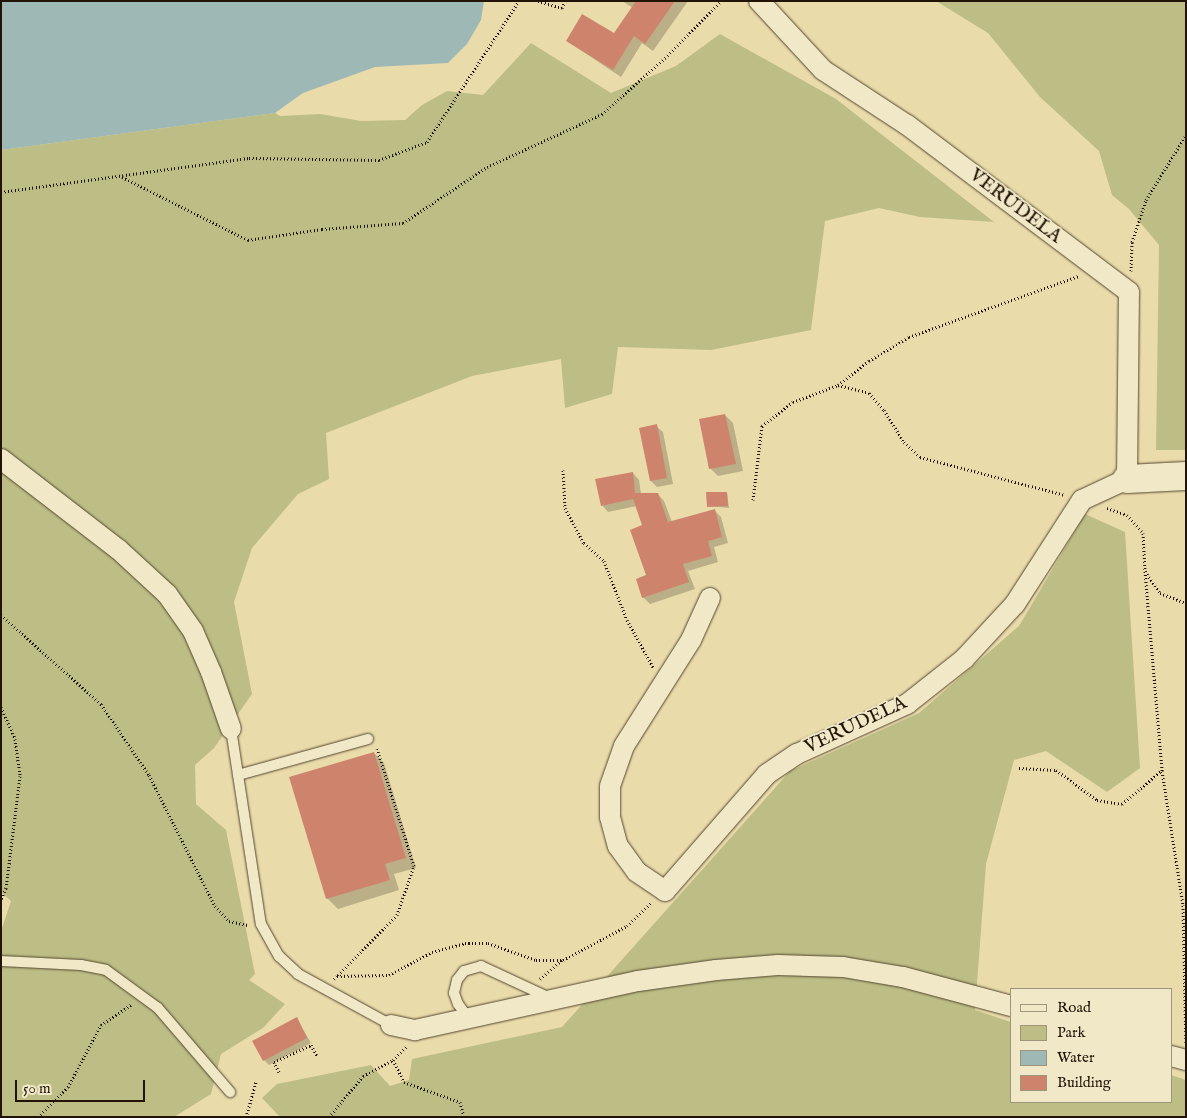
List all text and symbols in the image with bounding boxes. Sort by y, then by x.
street label: VERUDELA [964,165,1066,249]
street label: VERUDELA [801,692,911,760]
legend [1010,988,1172,1103]
text: Road [1057,998,1091,1017]
text: Park [1057,1023,1086,1042]
text: Water [1057,1048,1094,1067]
scale bar [18,1070,148,1102]
text: Building [1057,1073,1111,1092]
text: 50 m [23,1079,51,1098]

